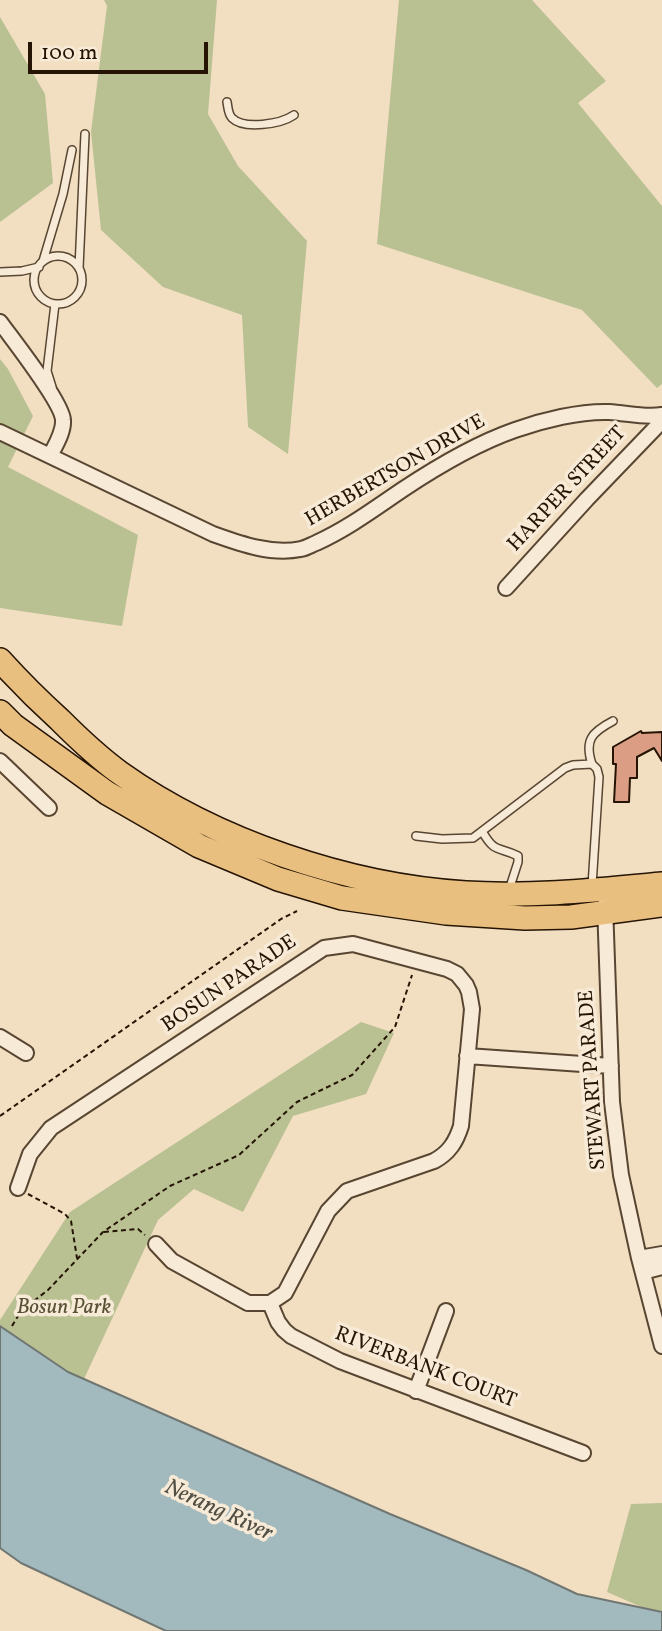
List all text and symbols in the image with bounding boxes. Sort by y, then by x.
scale bar [32,28,212,72]
text: 100 m [41,39,98,68]
street label: HERBERTSON DRIVE [301,410,491,534]
street label: HARPER STREET [503,422,633,558]
street label: BOSUN PARADE [158,931,302,1039]
street label: STEWART PARADE [575,989,613,1171]
park label: Bosun Park [17,1296,111,1322]
street label: RIVERBANK COURT [331,1323,519,1415]
water label: Nerang River [160,1475,276,1549]

